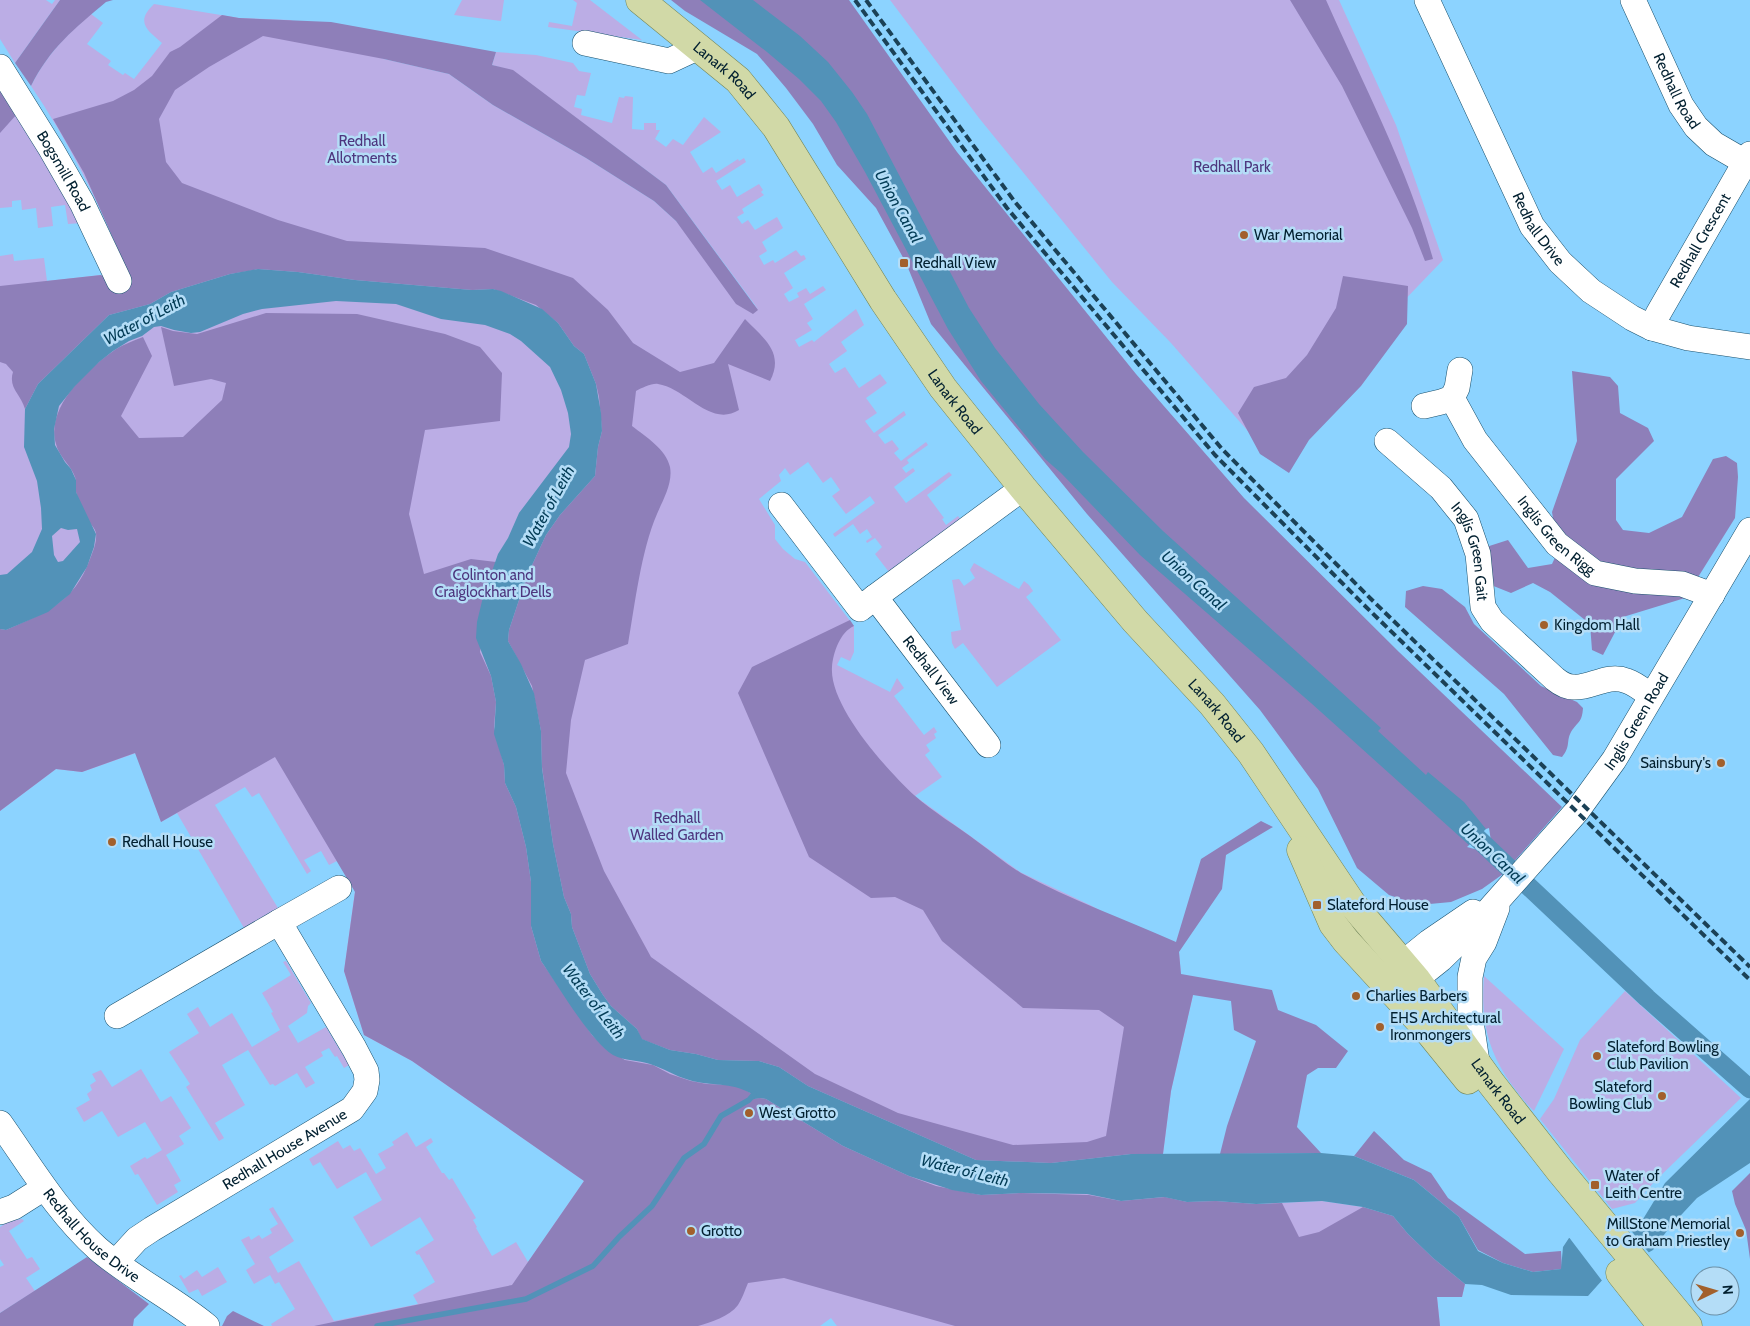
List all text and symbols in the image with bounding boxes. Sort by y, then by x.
street label: Lanark Road [689,38,759,103]
street label: Redhall Road [1650,50,1704,132]
street label: Bogsmill Road [33,128,94,214]
park label: Redhall Allotments [327,132,397,167]
park label: Redhall Park [1193,158,1271,176]
water label: Union Canal [871,167,926,246]
street label: Redhall Drive [1509,189,1569,270]
street label: Redhall Crescent [1666,190,1734,291]
place label: War Memorial [1254,226,1343,244]
marker: War Memorial [1238,229,1250,241]
place label: Redhall View [914,254,996,272]
marker: Redhall View [898,257,910,269]
water label: Water of Leith [100,290,188,349]
street label: Lanark Road [924,366,986,438]
water label: Water of Leith [518,462,579,550]
street label: Inglis Green Rigg [1514,492,1599,579]
street label: Inglis Green Gait [1447,499,1491,602]
water label: Union Canal [1158,547,1230,614]
park label: Colinton and Craiglockhart Dells [434,566,552,601]
place label: Kingdom Hall [1554,616,1640,634]
marker: Kingdom Hall [1538,619,1550,631]
street label: Redhall View [899,632,963,708]
street label: Inglis Green Road [1601,670,1673,774]
street label: Lanark Road [1184,675,1248,746]
place label: Sainsbury's [1640,754,1711,772]
marker: Sainsbury's [1715,757,1727,769]
park label: Redhall Walled Garden [630,809,724,844]
water label: Union Canal [1457,819,1529,888]
place label: Redhall House [122,833,213,851]
marker: Redhall House [106,836,118,848]
place label: Slateford House [1327,896,1429,914]
marker: Slateford House [1311,899,1323,911]
water label: Water of Leith [558,960,629,1043]
place label: Charlies Barbers [1366,987,1467,1005]
marker: Charlies Barbers [1350,990,1362,1002]
place label: EHS Architectural Ironmongers [1390,1009,1501,1044]
marker: EHS Architectural Ironmongers [1374,1021,1386,1033]
place label: Slateford Bowling Club Pavilion [1607,1038,1719,1073]
marker: Slateford Bowling Club Pavilion [1591,1050,1603,1062]
street label: Lanark Road [1467,1055,1529,1128]
place label: Slateford Bowling Club [1569,1078,1652,1113]
marker: Slateford Bowling Club [1656,1090,1668,1102]
place label: West Grotto [759,1104,836,1122]
street label: Redhall House Avenue [219,1105,351,1194]
marker: West Grotto [743,1107,755,1119]
water label: Water of Leith [919,1150,1011,1191]
place label: Water of Leith Centre [1605,1167,1682,1202]
marker: Water of Leith Centre [1589,1179,1601,1191]
street label: Redhall House Drive [39,1185,144,1286]
place label: MillStone Memorial to Graham Priestley [1606,1215,1730,1250]
place label: Grotto [701,1222,742,1240]
marker: Grotto [685,1225,697,1237]
marker: MillStone Memorial to Graham Priestley [1734,1227,1746,1239]
north arrow [1690,1266,1740,1316]
text: N [1719,1284,1737,1296]

